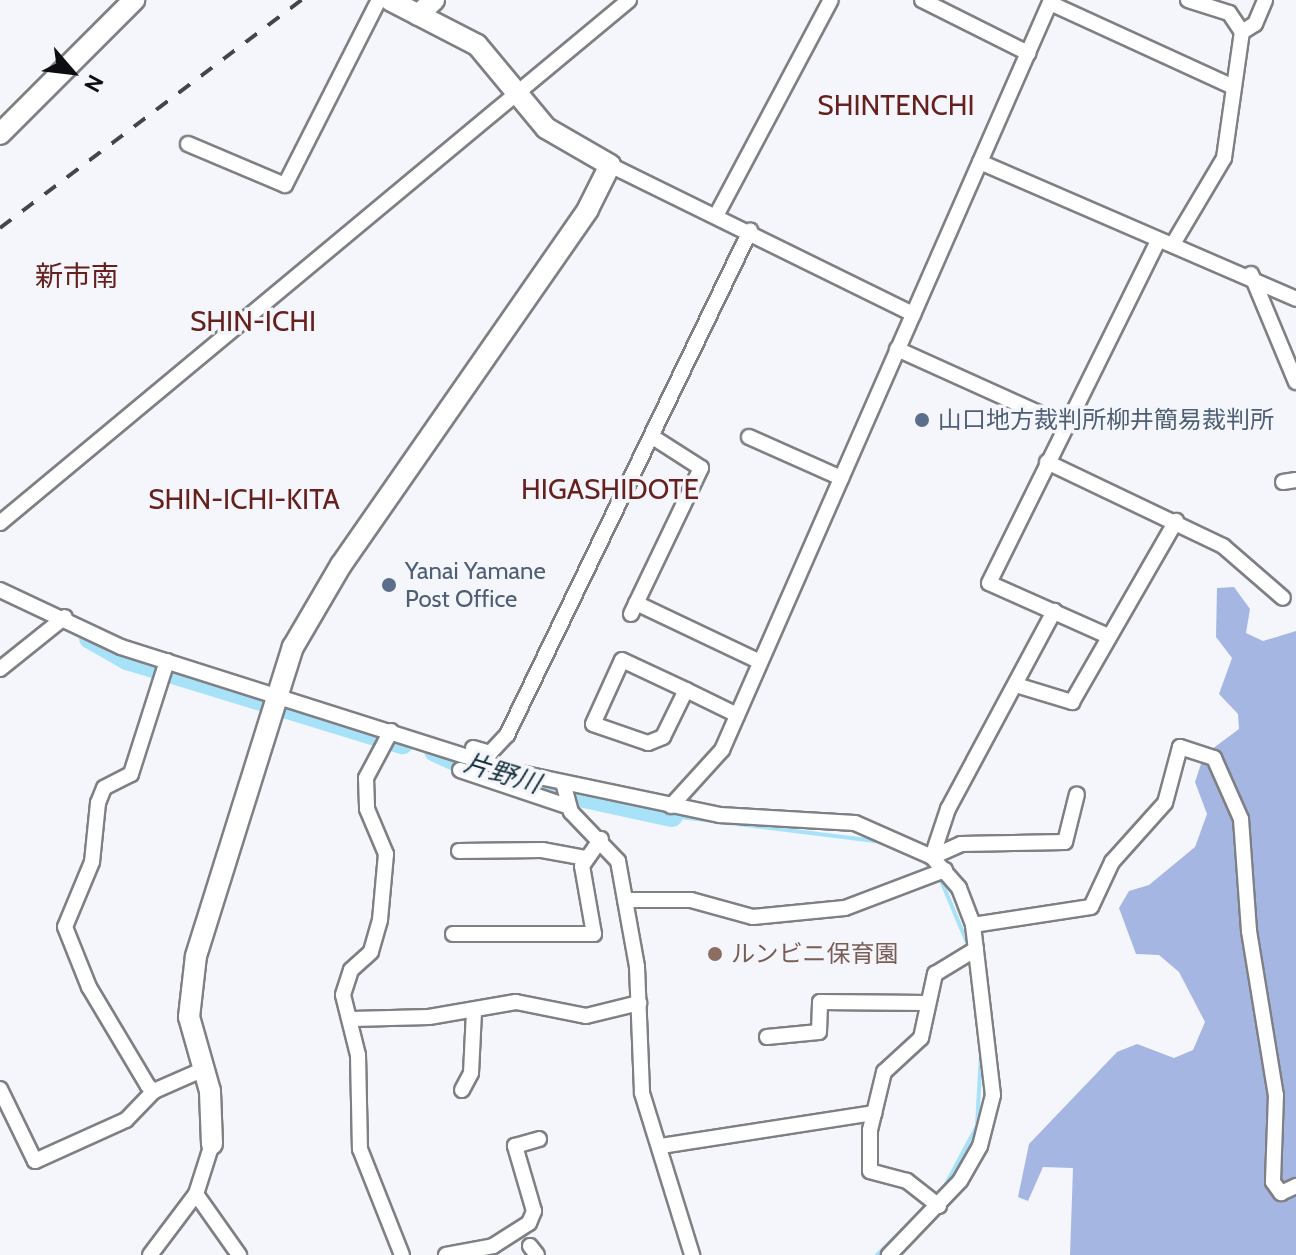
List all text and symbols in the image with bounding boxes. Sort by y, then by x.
north arrow [32,32,112,112]
text: N [78,70,109,97]
district label: SHINTENCHI [807,88,985,122]
district label: 新市南 [35,259,119,293]
district label: SHIN-ICHI [181,304,325,338]
place label: 山口地方裁判所柳井簡易裁判所 [938,406,1274,434]
marker: 山口地方裁判所柳井簡易裁判所 [913,411,931,429]
district label: HIGASHIDOTE [510,472,710,506]
district label: SHIN-ICHI-KITA [134,482,354,516]
place label: Yanai Yamane Post Office [405,557,546,613]
marker: Yanai Yamane Post Office [380,576,398,594]
water label: 片野川 [460,748,544,800]
place label: ルンビニ保育園 [731,940,899,968]
marker: ルンビニ保育園 [706,945,724,963]

